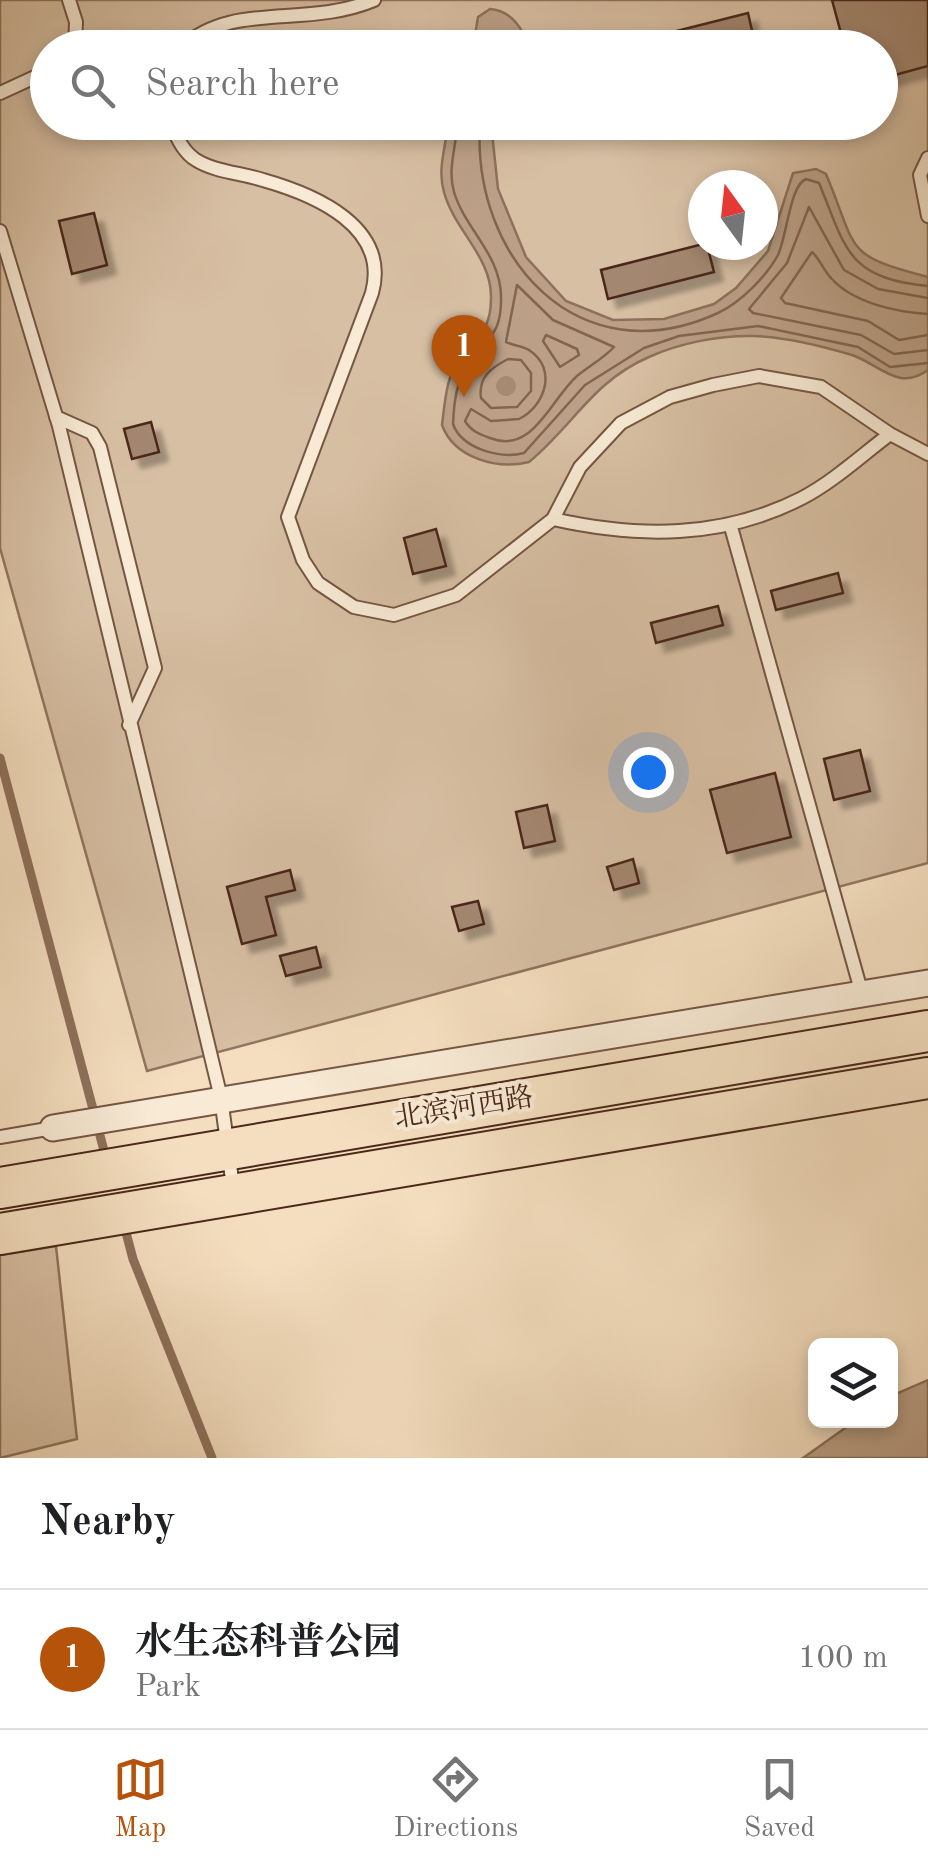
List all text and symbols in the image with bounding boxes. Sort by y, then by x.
search box [30,30,898,140]
icon: search [65,58,120,113]
text: Search here [145,66,340,104]
north arrow [688,170,778,260]
pin: 1 [432,314,496,397]
your location [623,747,674,798]
street label: 北滨河西路 [392,1081,535,1134]
map controls [808,1338,898,1428]
button: layers [808,1338,898,1428]
text: Nearby [40,1502,176,1544]
text: 水生态科普公园 [135,1625,401,1663]
text: 1 [63,1643,82,1675]
text: 100 m [798,1643,888,1675]
text: Park [135,1672,201,1704]
tab: Map [113,1752,168,1847]
tab: Directions [394,1752,518,1847]
tab: Saved [744,1752,815,1847]

